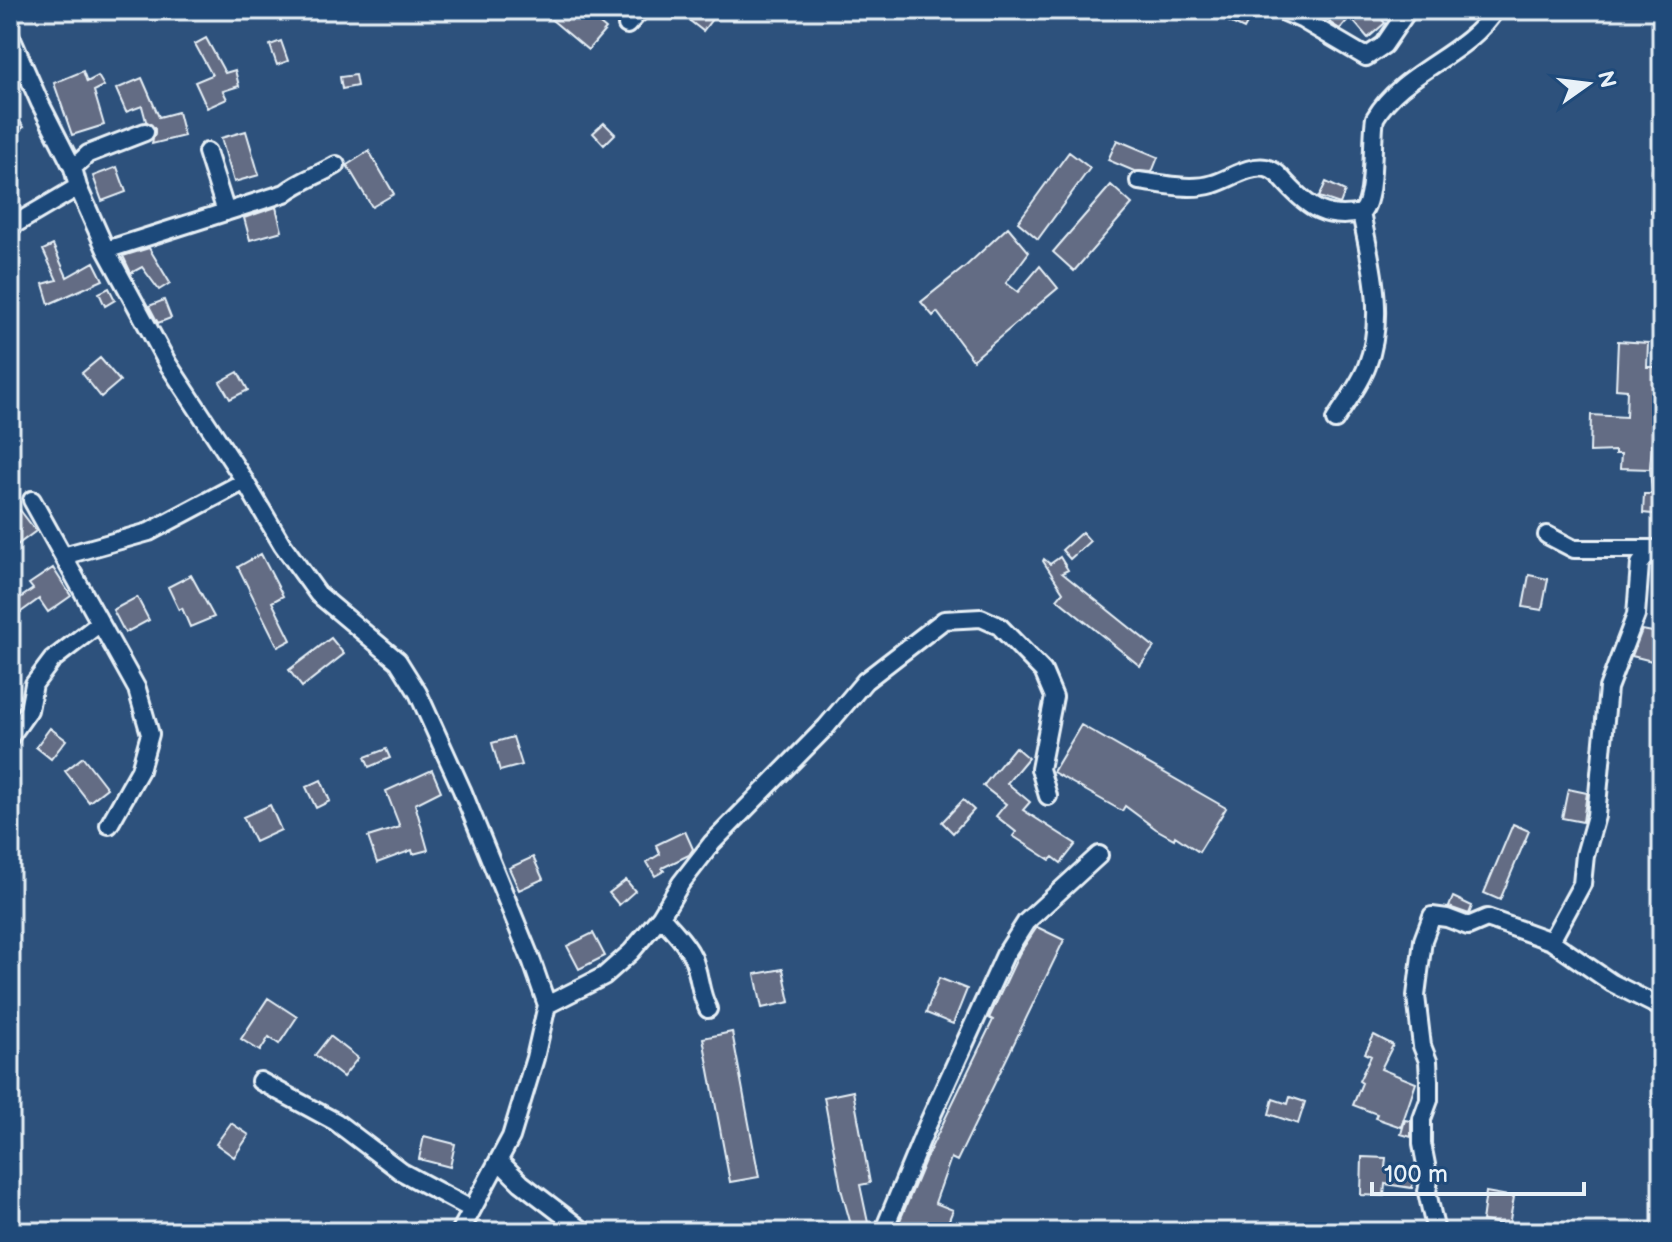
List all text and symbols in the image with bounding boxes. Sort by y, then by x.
north arrow [1548,44,1628,124]
text: N [1591,68,1621,91]
scale bar [1372,1146,1584,1196]
text: 100 m [1384,1160,1448,1189]

